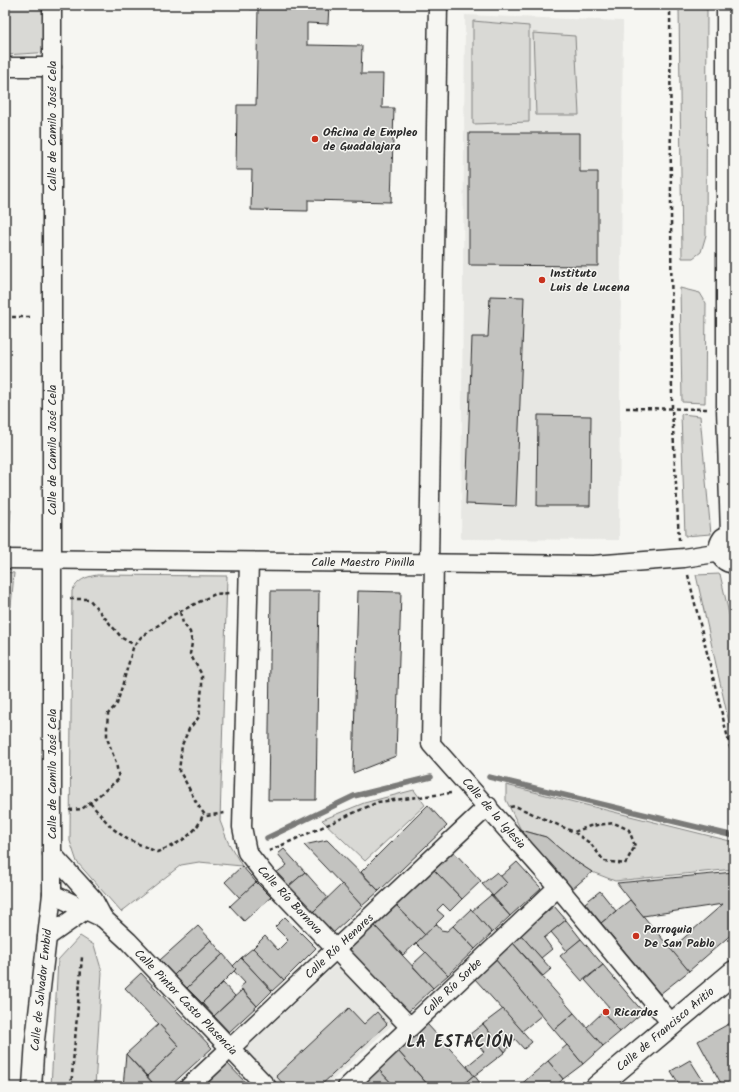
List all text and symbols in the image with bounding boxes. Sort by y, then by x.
street label: Calle de Camilo José Cela [43,60,62,191]
place label: Oficina de Empleo de Guadalajara [323,123,418,156]
marker: Oficina de Empleo de Guadalajara [310,134,320,144]
place label: Instituto Luis de Lucena [550,264,630,297]
marker: Instituto Luis de Lucena [537,275,547,285]
street label: Calle de Camilo José Cela [43,384,62,515]
street label: Calle Maestro Pinilla [311,553,415,572]
street label: Calle de Camilo José Cela [43,708,62,839]
street label: Calle de la Iglesia [457,773,531,854]
street label: Calle Río Bornova [252,861,327,939]
street label: Calle Río Henares [300,909,378,984]
place label: Parroquia De San Pablo [644,920,715,953]
street label: Calle de Salvador Embid [26,927,57,1052]
marker: Parroquia De San Pablo [631,931,641,941]
street label: Calle Pintor Casto Plasencia [129,945,242,1060]
street label: Calle Río Sorbe [418,954,487,1021]
street label: Calle de Francisco Aritio [612,982,719,1076]
place label: Ricardos [614,1003,659,1022]
marker: Ricardos [601,1007,611,1017]
district label: LA ESTACIÓN [406,1030,514,1055]

